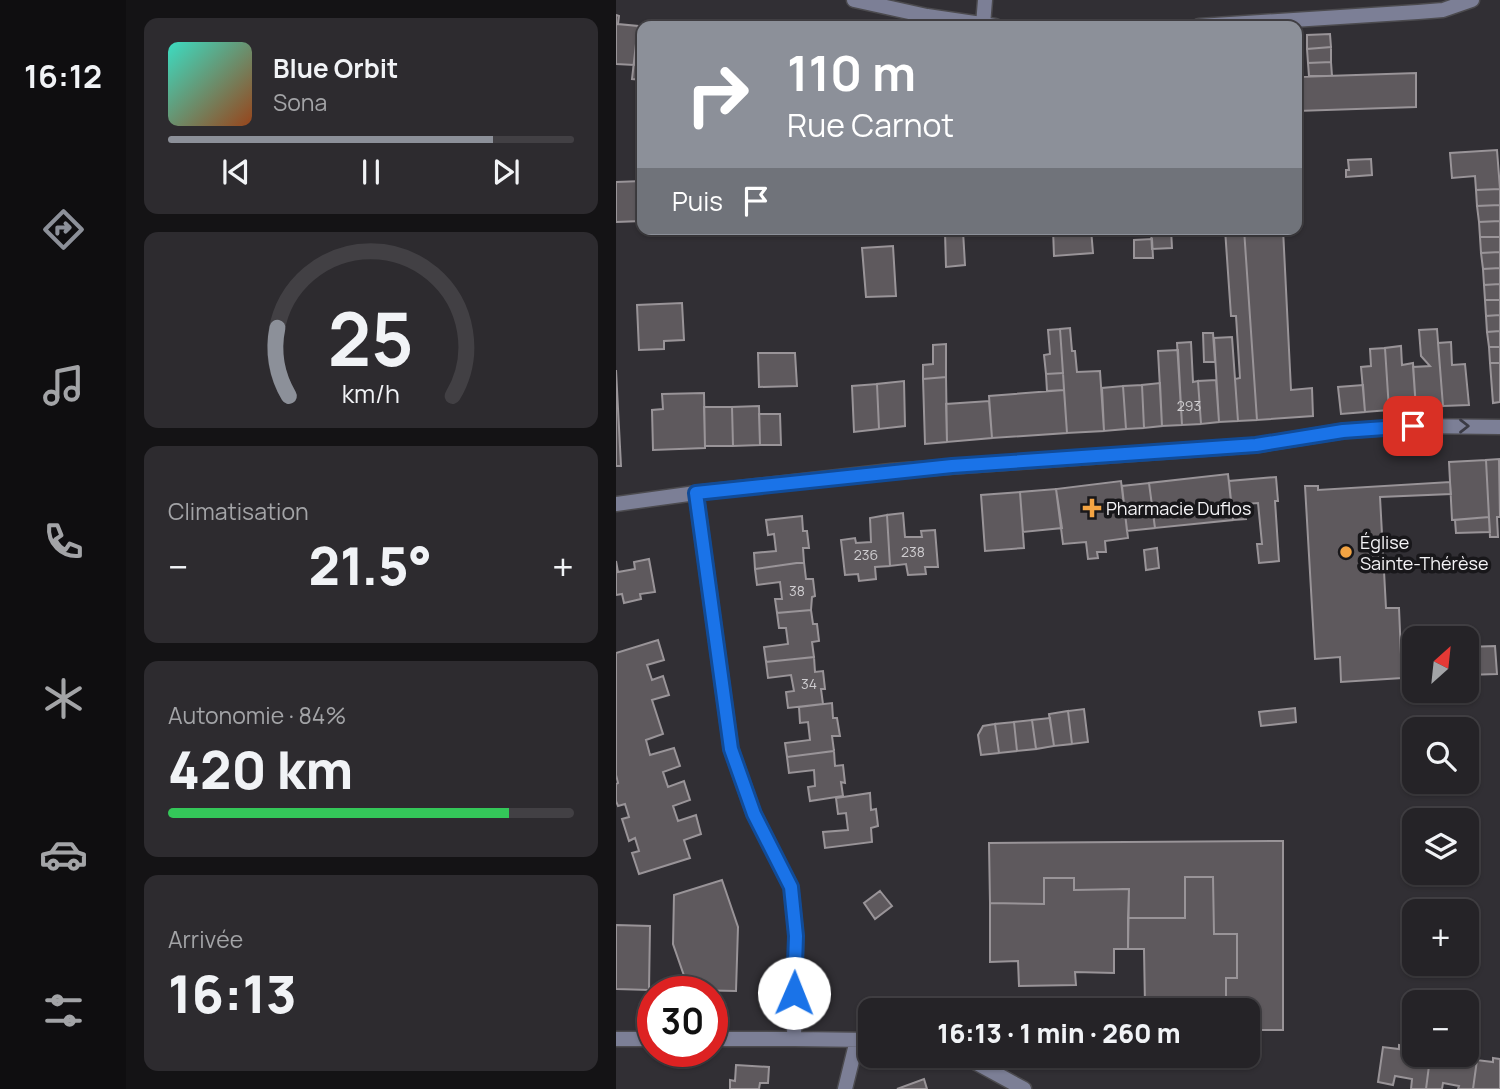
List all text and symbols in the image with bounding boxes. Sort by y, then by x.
text: 110 m [787,39,916,106]
icon: right [672,49,763,140]
text: Blue Orbit [273,50,398,86]
text: 16:12 [24,54,102,98]
text: Sona [273,86,327,118]
text: Rue Carnot [787,103,954,147]
icon: previous [217,153,255,191]
icon: pause [352,153,390,191]
icon: next [487,153,525,191]
icon: arrive [737,182,775,220]
text: Puis [672,183,723,219]
icon: directions [39,205,88,254]
text: 25 [328,289,414,389]
icon: music [39,361,88,410]
text: km/h [342,376,400,411]
house number: 293 [1177,396,1201,415]
pin [1383,396,1443,456]
icon: arrive [1394,407,1432,445]
one-way arrow [1459,418,1470,434]
text: Climatisation [168,495,309,527]
place label: Pharmacie Duflos [1106,496,1251,520]
marker: Pharmacie Duflos [1084,500,1100,516]
icon: phone [39,517,88,566]
text: 21.5° [309,530,432,601]
place label: Église Sainte-Thérèse [1360,530,1488,575]
text: − [168,540,189,592]
text: + [552,540,574,592]
house number: 238 [901,542,925,561]
marker: Église Sainte-Thérèse [1338,544,1354,560]
house number: 236 [854,545,878,564]
house number: 38 [789,581,805,600]
north arrow [1402,626,1479,704]
map controls [1402,626,1479,1067]
icon: climate [39,674,88,723]
house number: 34 [801,674,817,693]
text: Autonomie · 84% [168,699,346,731]
button: search [1402,717,1479,794]
text: 420 km [168,734,353,805]
button: layers [1402,808,1479,885]
icon: car [39,830,88,879]
button: + [1402,899,1479,976]
text: Arrivée [168,923,243,955]
position arrow [757,956,831,1030]
text: 16:13 [168,958,297,1029]
speed limit sign: 30 [637,976,728,1067]
icon: filters [39,986,88,1035]
button: − [1402,990,1479,1067]
text: 16:13 · 1 min · 260 m [937,1015,1181,1051]

